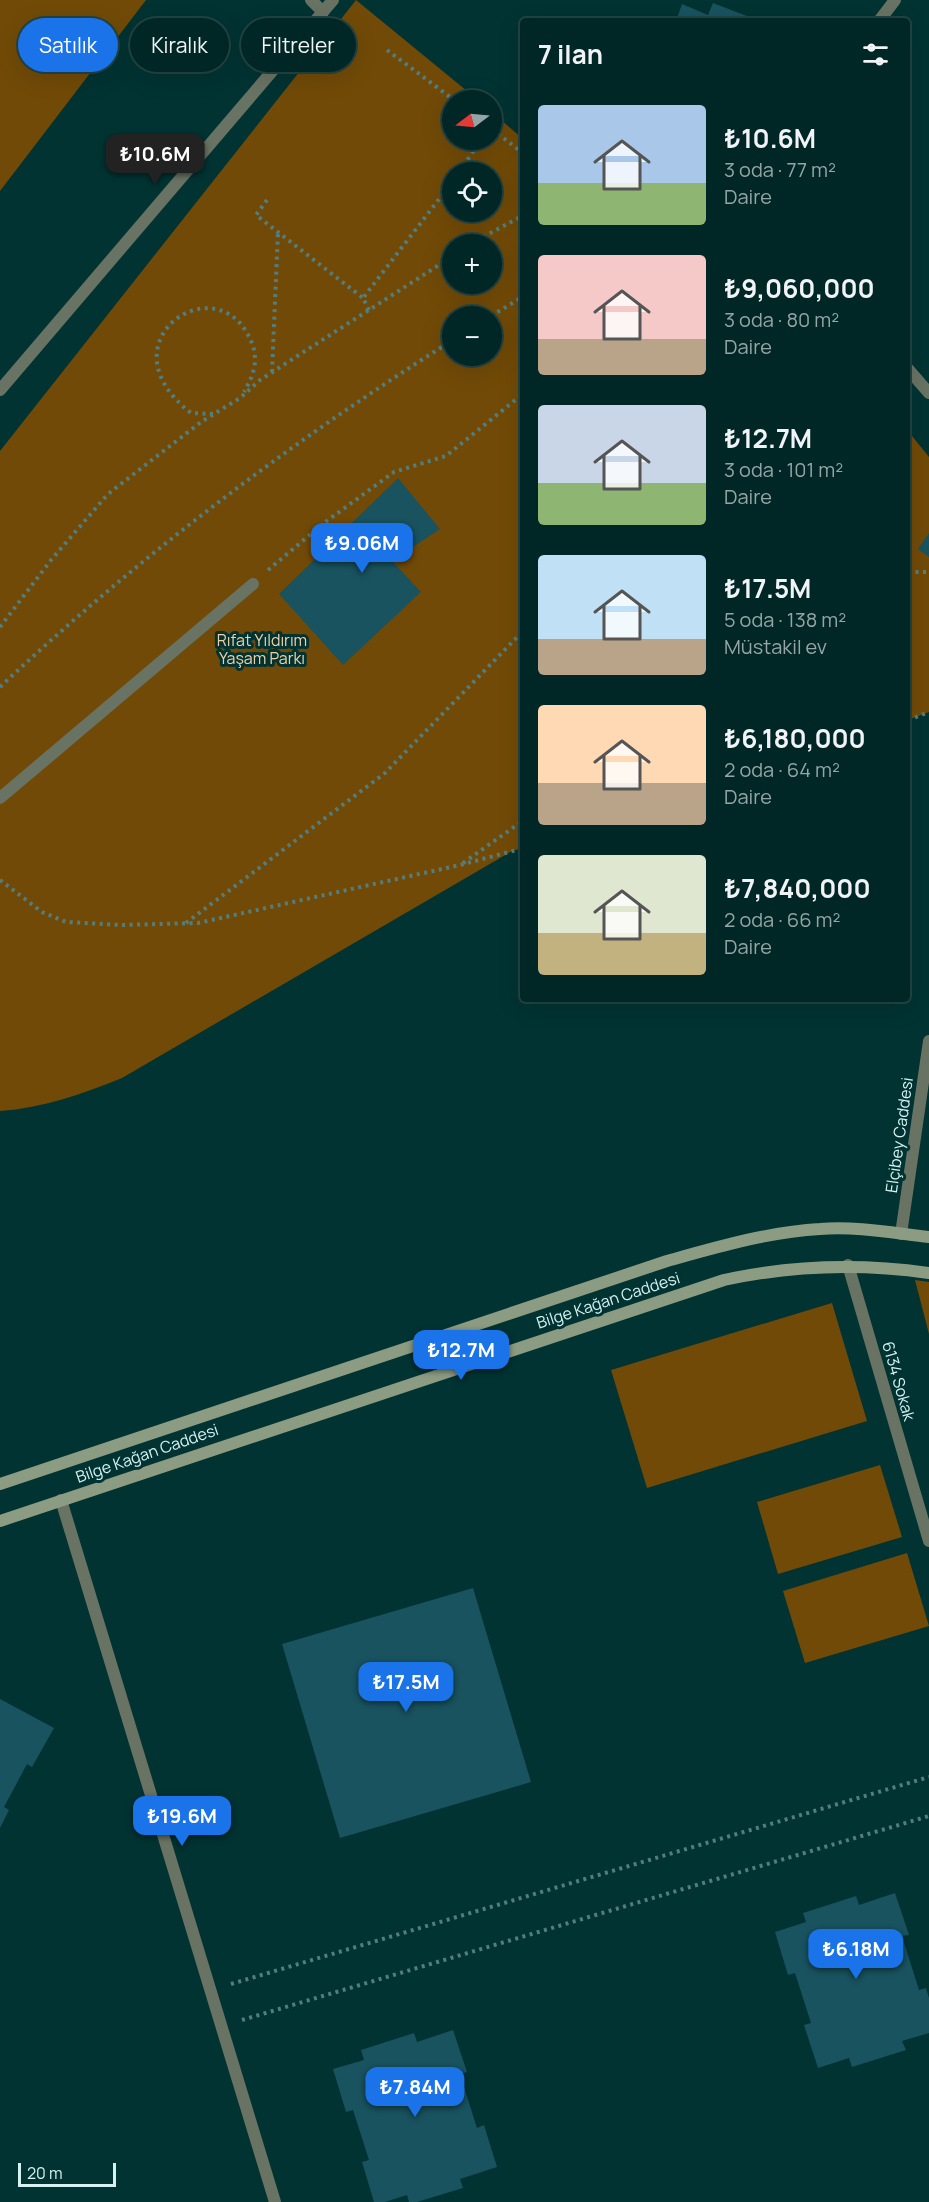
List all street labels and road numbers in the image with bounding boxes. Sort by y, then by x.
street label: Elçibey Caddesi [880,1076,918,1194]
street label: Bilge Kağan Caddesi [533,1266,683,1334]
street label: 6134 Sokak [877,1339,921,1424]
street label: Bilge Kağan Caddesi [73,1418,221,1488]

